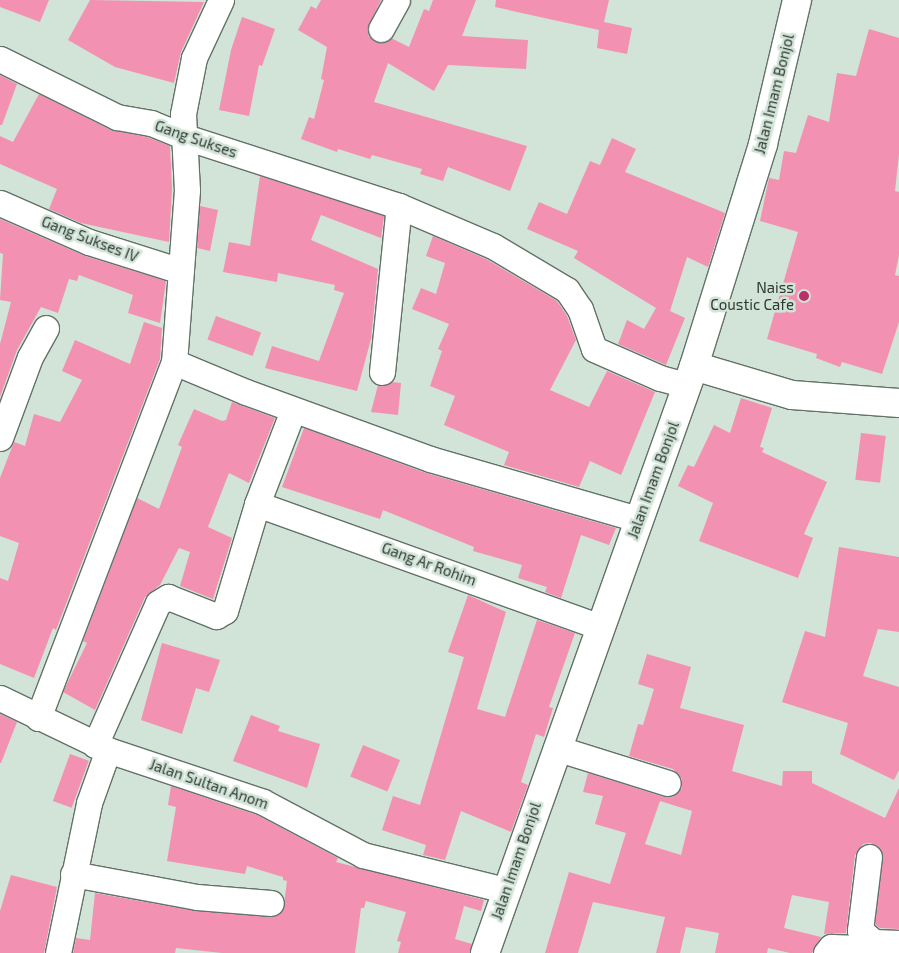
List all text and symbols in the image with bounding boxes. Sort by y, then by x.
street label: Jalan Imam Bonjol [750,32,798,156]
street label: Gang Sukses [152,116,240,162]
street label: Gang Sukses IV [39,212,141,266]
place label: Naiss Coustic Cafe [710,278,794,313]
marker: Naiss Coustic Cafe [798,290,810,302]
street label: Jalan Imam Bonjol [623,419,683,541]
street label: Gang Ar Rohim [379,538,479,590]
street label: Jalan Sultan Anom [147,755,271,813]
street label: Jalan Imam Bonjol [487,800,545,922]

